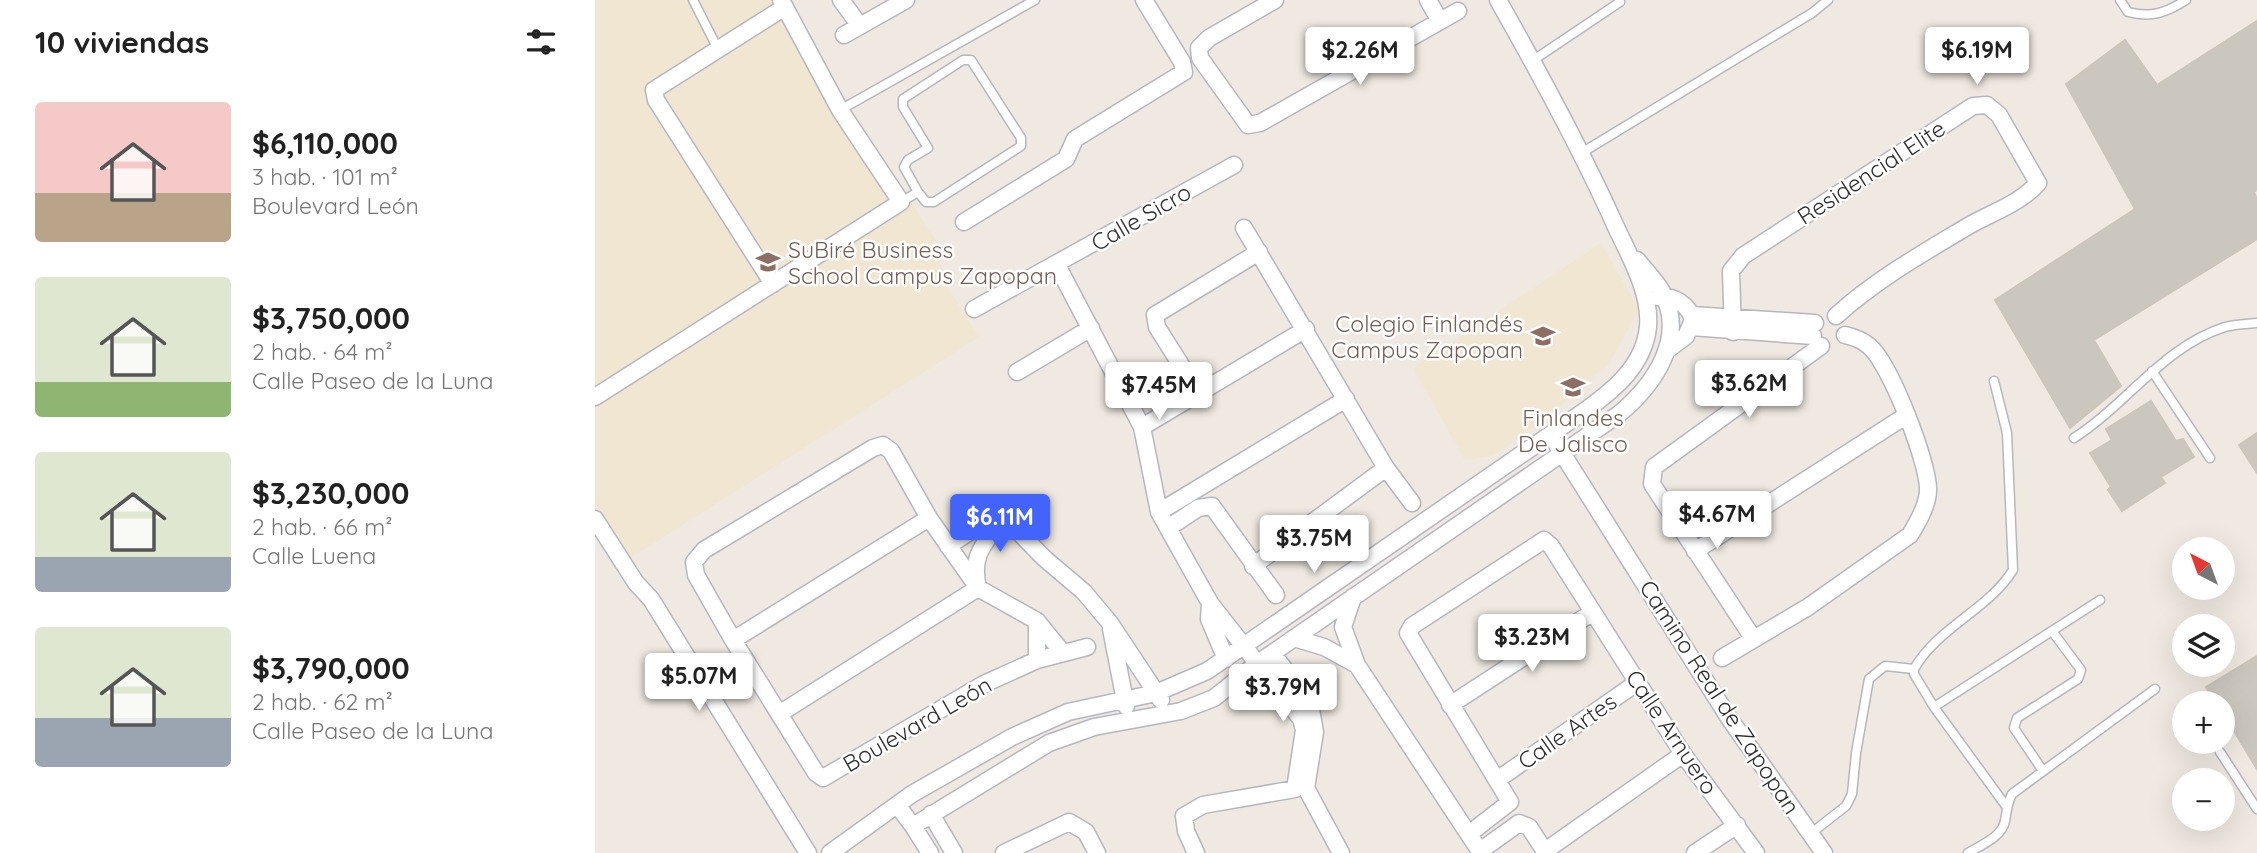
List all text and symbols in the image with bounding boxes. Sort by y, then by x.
text: 10 viviendas [35,23,209,61]
icon: filters [522,23,560,61]
pin: $2.26M [1303,28,1417,87]
pin: $6.19M [1920,28,2034,87]
text: $2.26M [1321,35,1399,64]
text: $6.19M [1941,35,2013,64]
street label: Residencial Elite [1792,113,1950,231]
text: $6,110,000 [252,124,398,162]
icon: home [91,130,175,214]
text: 3 hab. · 101 m² [252,162,398,191]
street label: Calle Sicro [1086,177,1196,257]
text: Boulevard León [252,191,419,220]
place label: SuBiré Business School Campus Zapopan [788,235,1057,290]
school or university icon: SuBiré Business School Campus Zapopan [754,248,782,276]
text: $3,750,000 [252,299,410,337]
icon: home [91,305,175,389]
place label: Colegio Finlandés Campus Zapopan [1331,309,1523,364]
school or university icon: Colegio Finlandés Campus Zapopan [1529,322,1557,350]
text: 2 hab. · 64 m² [252,337,393,366]
pin: $3.62M [1692,360,1806,420]
pin: $7.45M [1102,362,1216,422]
text: Calle Paseo de la Luna [252,366,493,395]
text: $3.62M [1711,368,1787,397]
text: $7.45M [1121,370,1197,399]
school or university icon: Finlandes De Jalisco [1559,373,1587,401]
place label: Finlandes De Jalisco [1518,403,1628,458]
text: $3,230,000 [252,474,409,512]
icon: home [91,480,175,564]
pin: $4.67M [1660,491,1774,551]
pin: $6.11M [943,494,1057,554]
text: $4.67M [1678,499,1756,528]
text: $6.11M [966,502,1034,531]
text: 2 hab. · 66 m² [252,512,392,541]
pin: $3.75M [1257,516,1371,575]
text: $3.75M [1276,523,1352,552]
north arrow [2172,537,2235,600]
map controls [2172,537,2235,831]
text: Calle Luena [252,541,376,570]
street label: Camino Real de Zapopan [1633,575,1807,819]
pin: $3.23M [1475,614,1589,674]
button: layers [2172,614,2235,677]
text: $3.23M [1494,622,1570,651]
text: $3,790,000 [252,649,410,687]
pin: $5.07M [642,654,756,713]
icon: home [91,655,175,739]
text: $5.07M [661,661,737,690]
pin: $3.79M [1226,664,1340,724]
street label: Calle Arnuero [1620,664,1724,800]
street label: Boulevard León [837,670,997,778]
text: $3.79M [1245,672,1321,701]
street label: Calle Artes [1512,686,1622,776]
text: 2 hab. · 62 m² [252,687,393,716]
button: + [2172,691,2235,754]
text: Calle Paseo de la Luna [252,716,493,745]
button: − [2172,768,2235,831]

